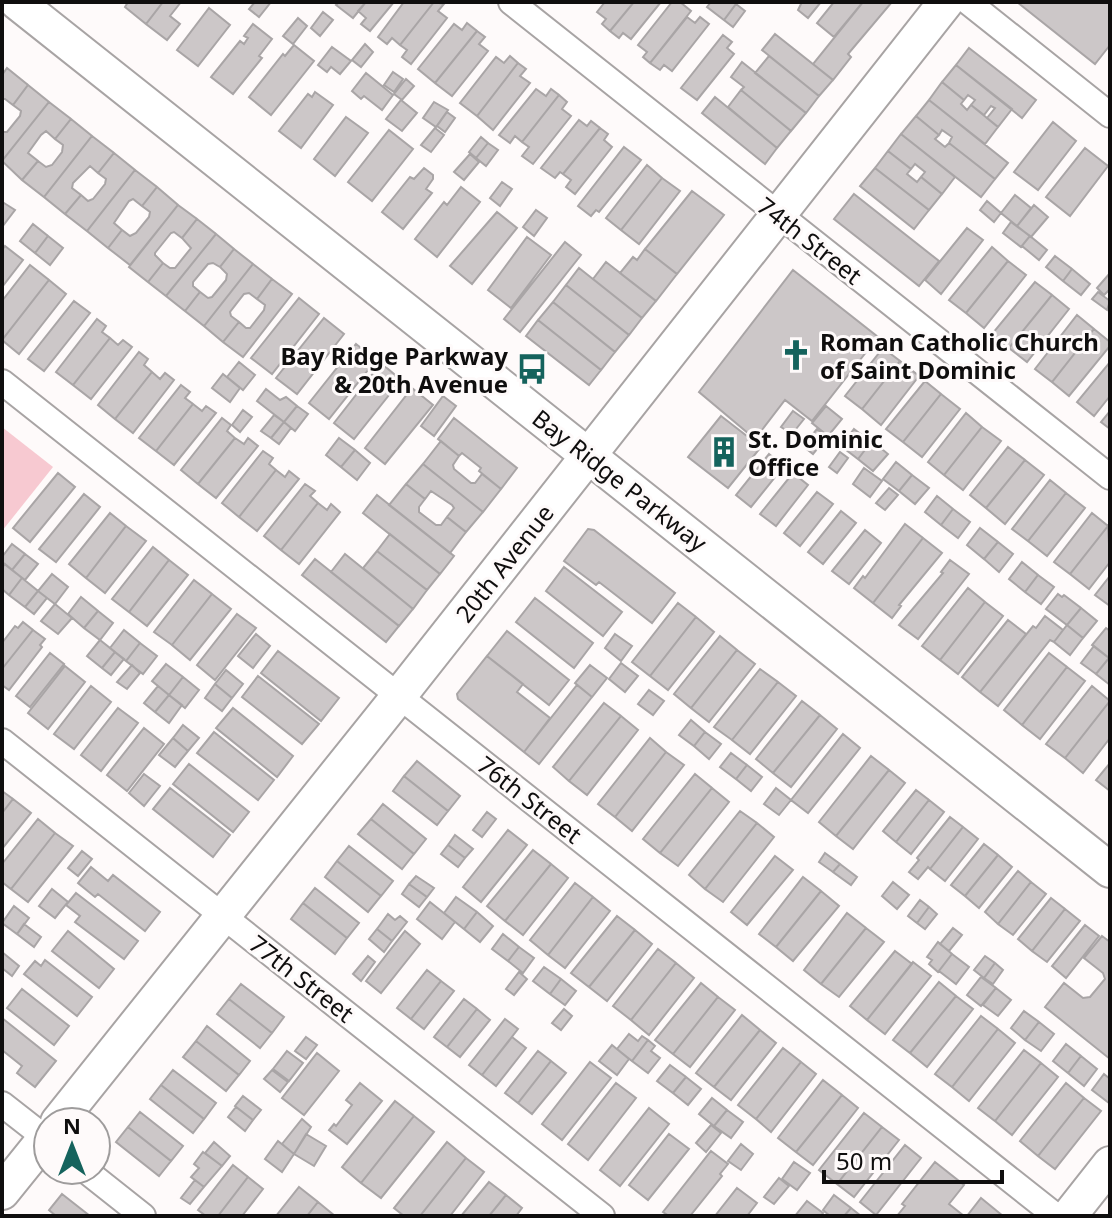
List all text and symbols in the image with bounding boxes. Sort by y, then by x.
street label: 74th Street [751,189,869,291]
place label: Roman Catholic Church of Saint Dominic [820,325,1099,386]
church icon: Roman Catholic Church of Saint Dominic [779,338,813,372]
place label: Bay Ridge Parkway & 20th Avenue [280,339,508,400]
bus stop icon: Bay Ridge Parkway & 20th Avenue [515,352,549,386]
street label: Bay Ridge Parkway [526,401,715,559]
place label: St. Dominic Office [748,422,883,483]
building icon: St. Dominic Office [707,435,741,469]
street label: 20th Avenue [447,497,561,629]
street label: 76th Street [471,748,589,850]
street label: 77th Street [243,927,361,1029]
north arrow [32,1106,112,1186]
text: N [63,1110,81,1140]
scale bar [824,1134,1002,1184]
text: 50 m [836,1144,892,1177]

